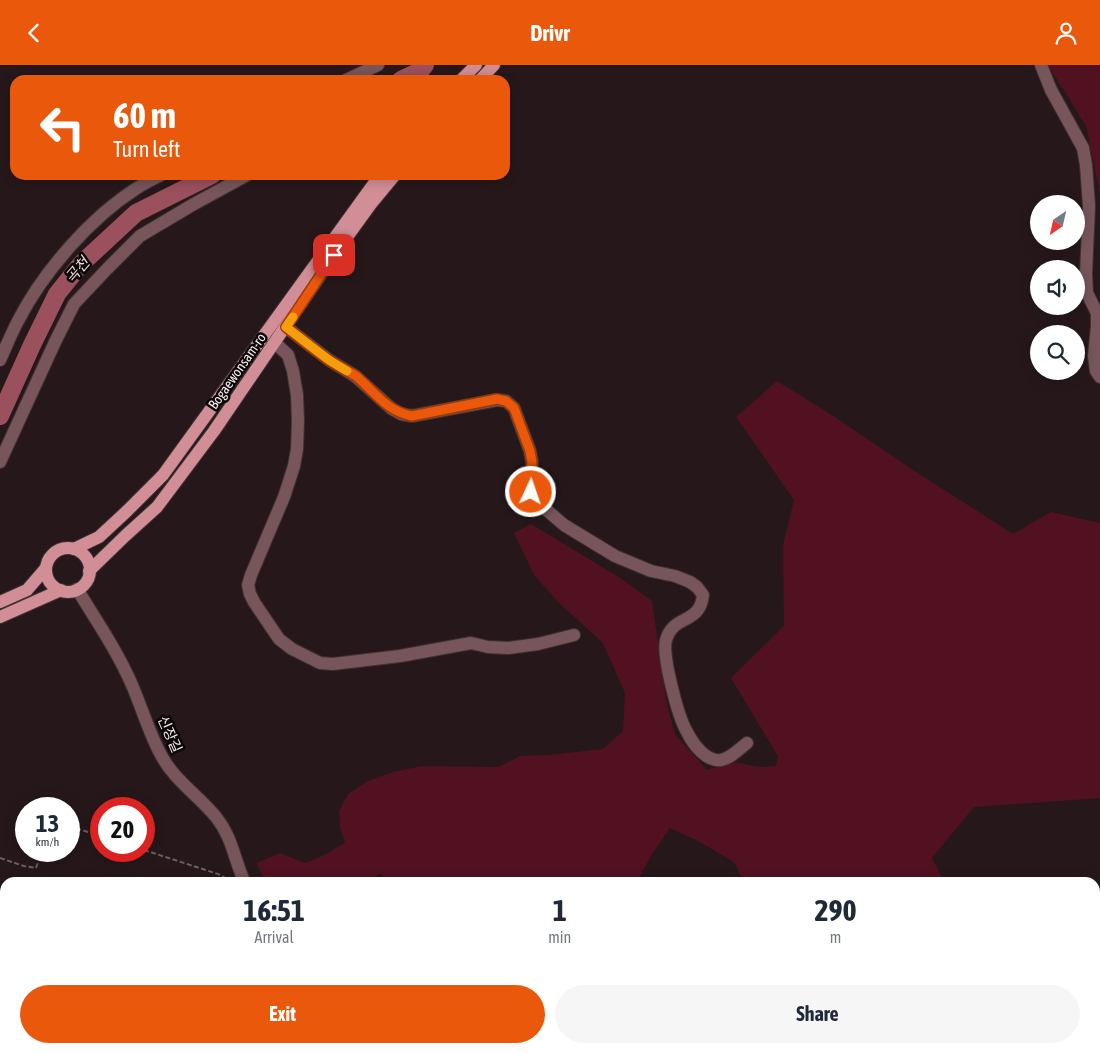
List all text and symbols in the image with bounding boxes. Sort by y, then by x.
icon: back [20,19,48,47]
icon: person [1052,19,1080,47]
text: Drivr [530,20,570,46]
icon: left [30,95,95,160]
text: 60 m [113,95,176,135]
text: Turn left [113,136,180,162]
north arrow [1030,195,1085,250]
map controls [1030,195,1085,380]
pin [313,234,355,276]
icon: arrive [320,241,348,269]
water label: 곡천 [62,252,94,286]
button: sound [1030,260,1085,315]
button: search [1030,325,1085,380]
street label: Bogaewonsam-ro [205,330,269,412]
position arrow [504,465,556,517]
street label: 신장길 [155,713,185,755]
speed limit sign: 20 [90,797,155,862]
text: 13 [36,809,59,837]
text: km/h [36,835,59,849]
text: 16:51 [243,893,305,927]
text: 1 [553,893,567,927]
text: 290 [814,893,857,927]
text: Arrival [255,928,294,946]
text: min [548,928,571,946]
text: m [830,928,841,946]
button: Exit [20,985,545,1043]
button: Share [555,985,1080,1043]

